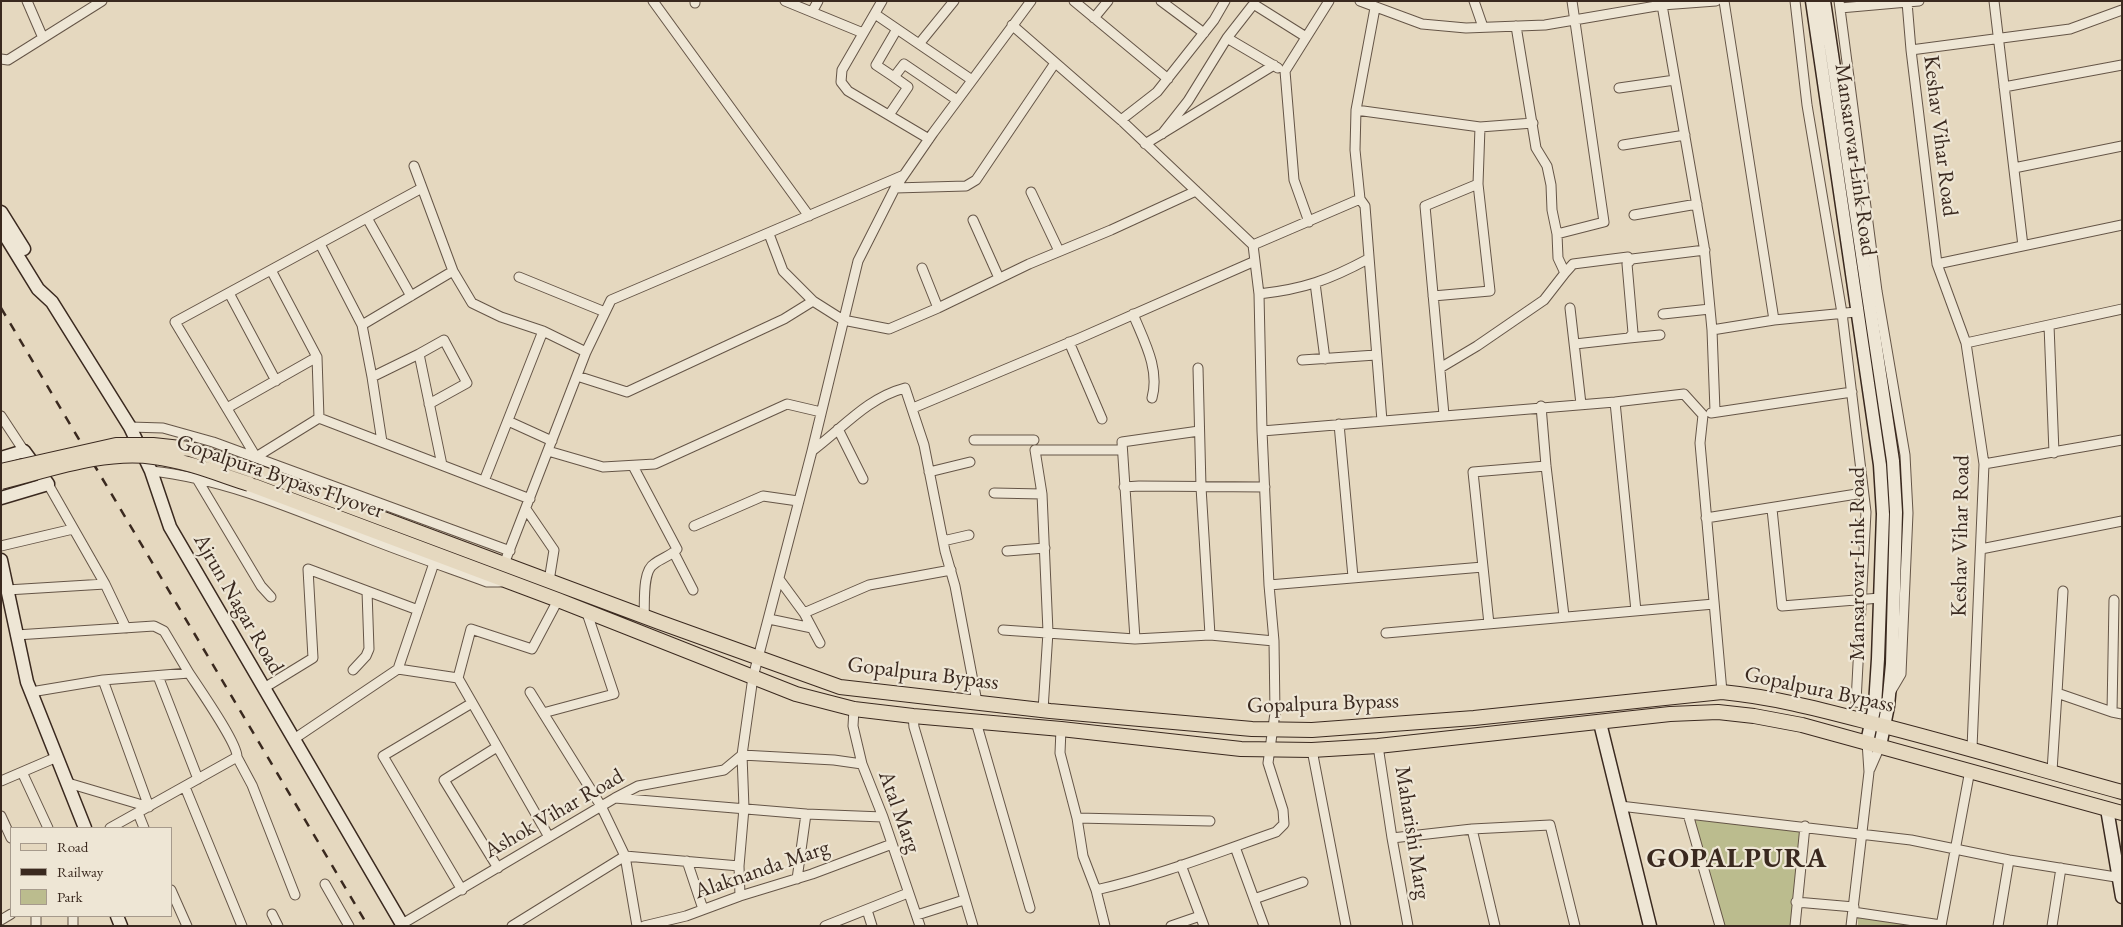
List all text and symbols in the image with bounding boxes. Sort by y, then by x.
street label: Keshav Vihar Road [1917,54,1963,218]
street label: Mansarovar Link Road [1828,62,1882,258]
street label: Gopalpura Bypass Flyover [173,429,387,525]
street label: Keshav Vihar Road [1946,455,1976,617]
street label: Mansarovar Link Road [1845,467,1871,661]
street label: Ajrun Nagar Road [187,529,289,679]
street label: Gopalpura Bypass [846,652,1000,696]
street label: Gopalpura Bypass [1742,661,1896,719]
street label: Gopalpura Bypass [1247,688,1399,720]
street label: Ashok Vihar Road [480,763,628,865]
street label: Maharishi Marg [1388,765,1436,901]
street label: Atal Marg [872,767,926,857]
legend [10,827,172,917]
street label: Alaknanda Marg [691,835,833,905]
text: Road [57,837,88,856]
district label: GOPALPURA [1645,842,1829,876]
text: Railway [57,862,103,881]
text: Park [57,887,83,906]

